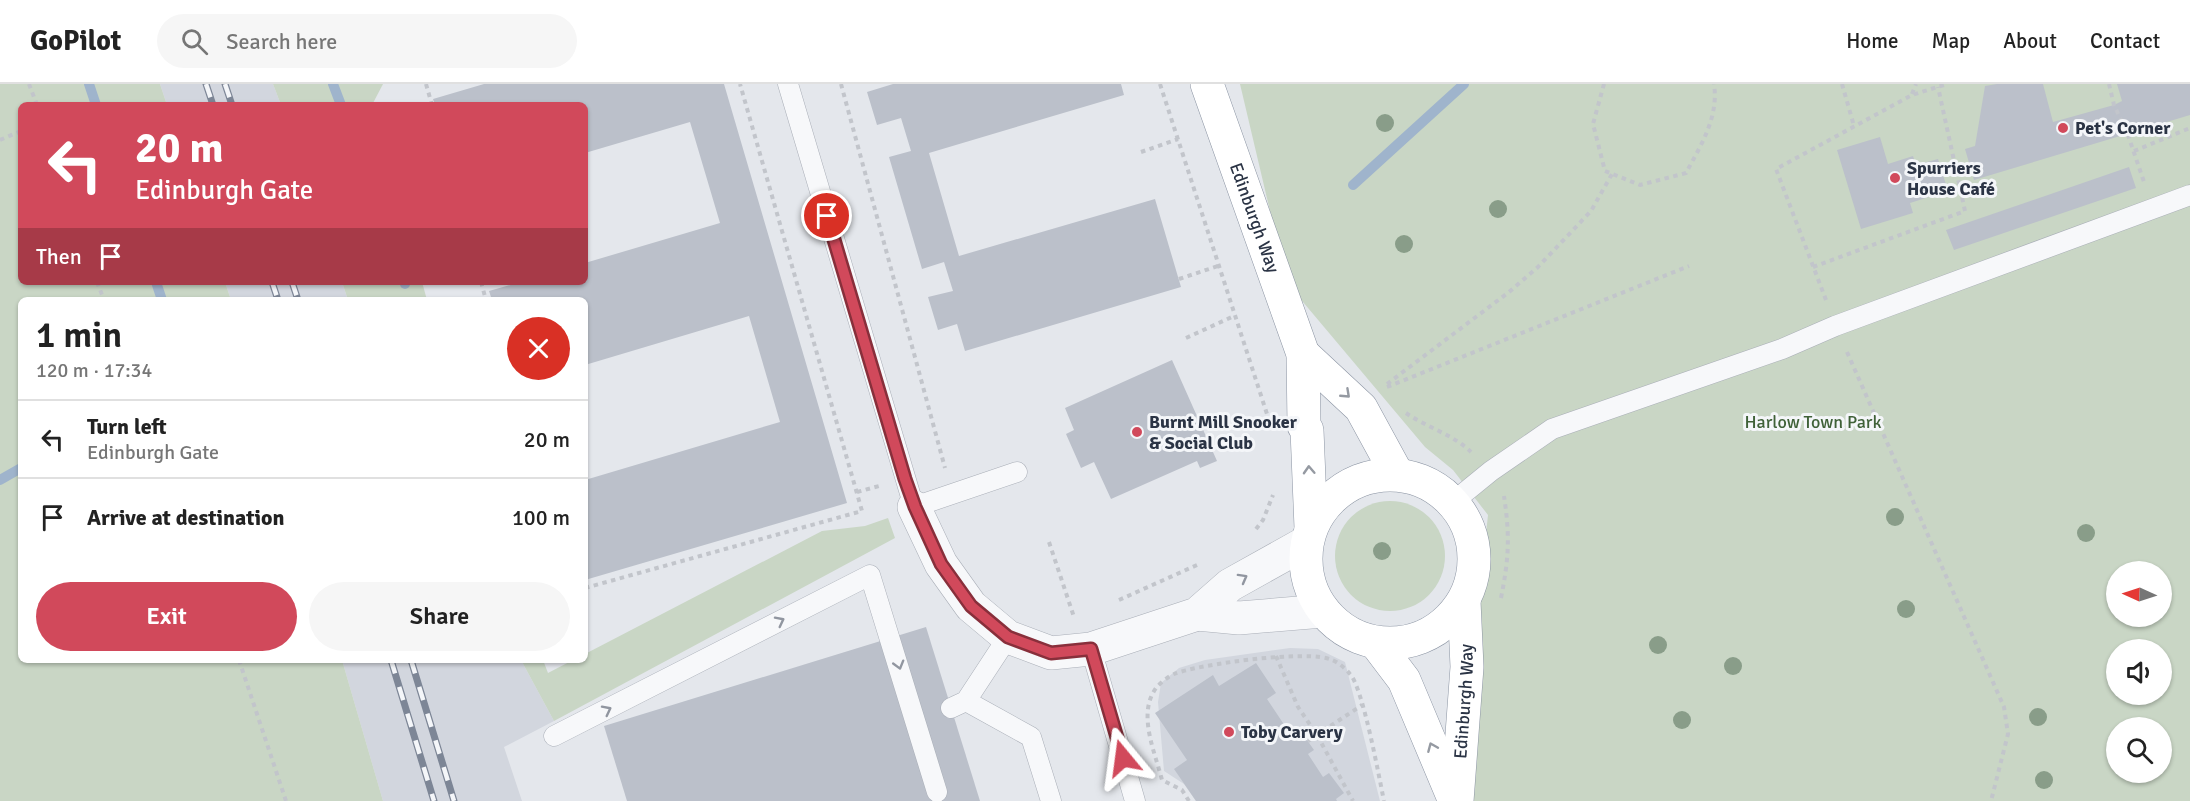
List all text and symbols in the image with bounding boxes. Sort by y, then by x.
search box [157,14,577,68]
text: GoPilot [30,24,121,58]
icon: search [178,25,211,58]
text: Search here [226,28,337,55]
text: Home [1846,28,1899,54]
text: Map [1932,28,1970,54]
text: About [2003,28,2057,54]
text: Contact [2090,28,2160,54]
place label: Pet's Corner [2075,117,2171,139]
marker: Pet's Corner [2056,121,2070,135]
text: 20 m [135,123,224,174]
icon: left [36,126,114,204]
place label: Spurriers House Café [1907,157,1995,200]
street label: Edinburgh Way [1225,160,1284,276]
marker: Spurriers House Café [1888,171,1902,185]
text: Edinburgh Gate [135,174,313,207]
pin [801,190,852,241]
icon: arrive [810,199,843,232]
icon: arrive [94,240,127,273]
text: Then [36,243,82,270]
text: 1 min [36,313,122,358]
button: close [507,317,570,380]
text: 120 m · 17:34 [36,358,152,383]
one-way arrow [1339,387,1349,398]
place label: Burnt Mill Snooker & Social Club [1149,411,1298,454]
park label: Harlow Town Park [1744,411,1882,433]
text: Turn left [87,413,167,440]
icon: left [36,423,69,456]
marker: Burnt Mill Snooker & Social Club [1130,425,1144,439]
text: 20 m [524,426,570,453]
text: Edinburgh Gate [87,440,219,465]
one-way arrow [1302,465,1315,474]
icon: arrive [36,501,69,534]
text: Arrive at destination [87,504,284,531]
text: 100 m [512,504,570,531]
north arrow [2106,561,2172,627]
map controls [2106,561,2172,783]
one-way arrow [1237,574,1247,585]
button: Exit [36,582,297,651]
button: Share [309,582,570,651]
one-way arrow [774,617,785,628]
button: sound [2106,639,2172,705]
street label: Edinburgh Way [1449,643,1478,760]
one-way arrow [892,659,904,670]
one-way arrow [600,706,611,717]
button: search [2106,717,2172,783]
place label: Toby Carvery [1241,721,1343,743]
marker: Toby Carvery [1222,725,1236,739]
position arrow [1091,726,1155,790]
one-way arrow [1427,742,1439,753]

